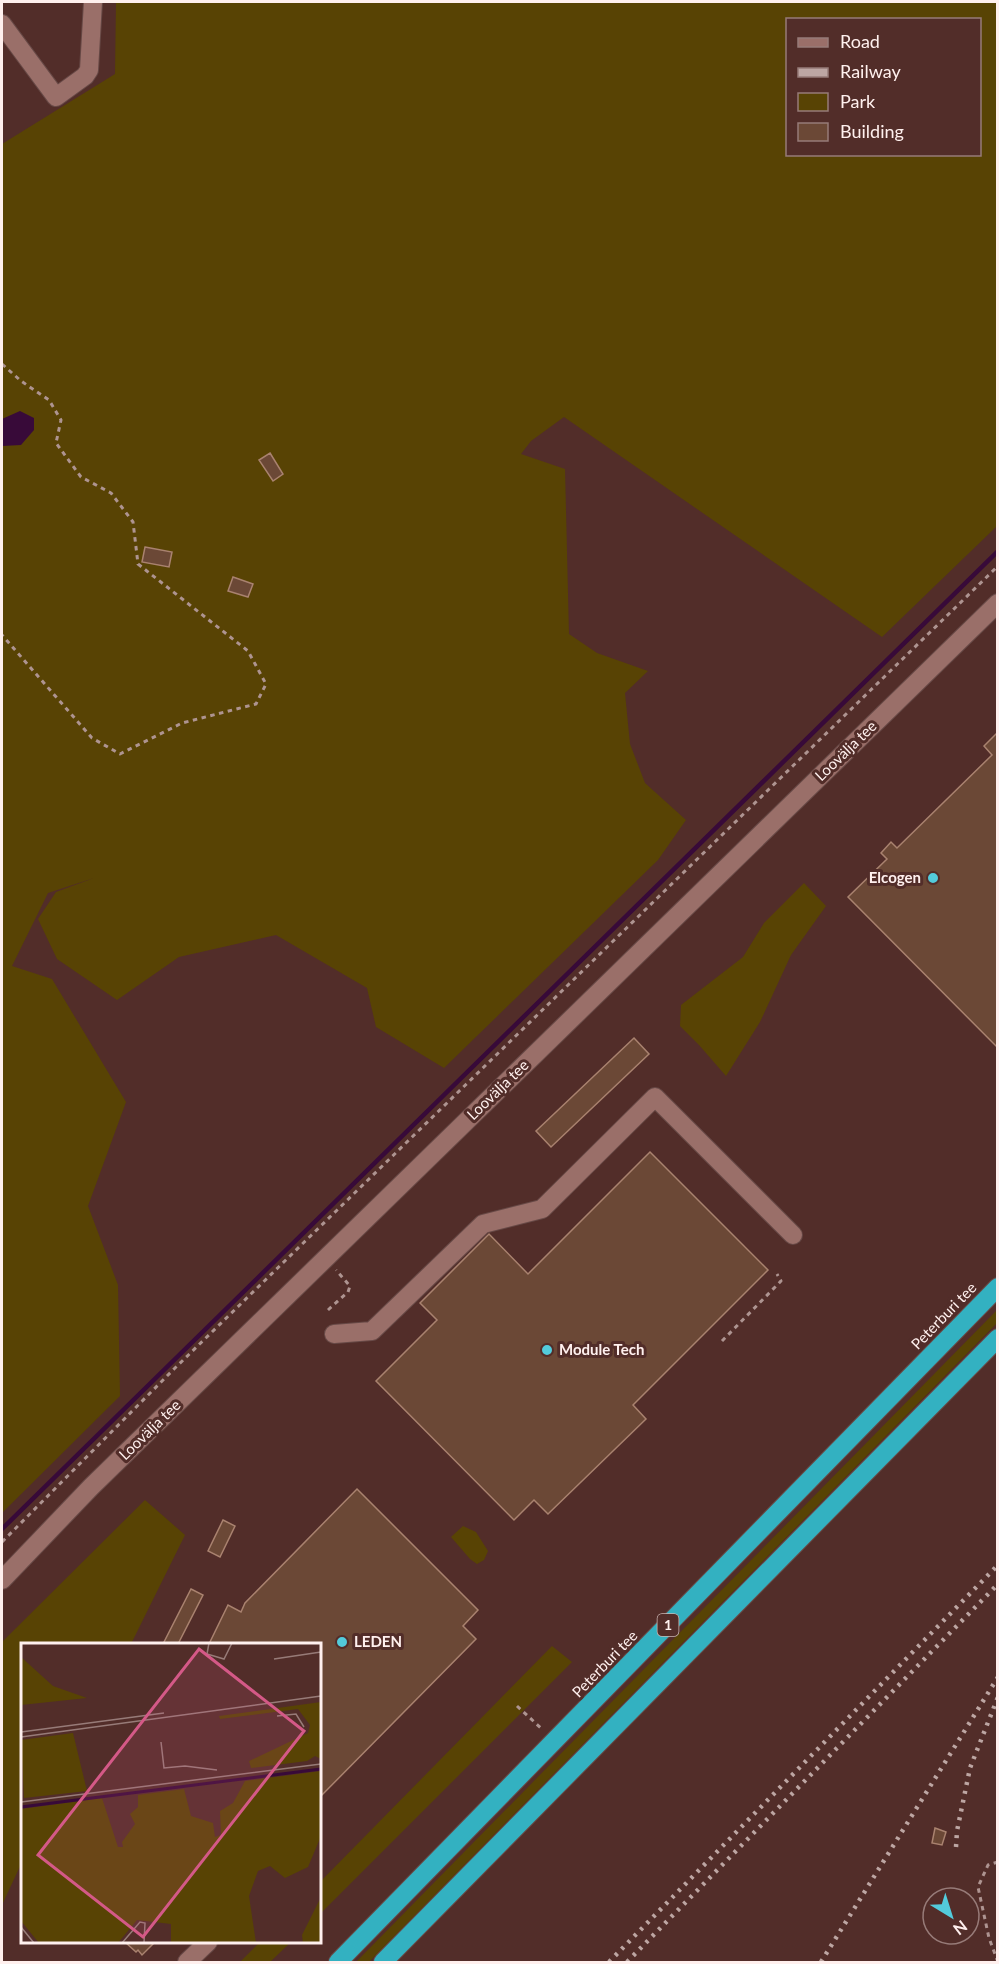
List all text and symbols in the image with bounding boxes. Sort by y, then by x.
legend [786,18,981,156]
text: Road [840,30,880,52]
text: Railway [840,60,901,82]
text: Park [840,90,876,112]
text: Building [840,120,904,142]
street label: Loovälja tee [811,716,880,784]
place label: Elcogen [869,868,921,886]
marker: Elcogen [926,871,940,885]
street label: Loovälja tee [463,1055,532,1123]
street label: Peterburi tee [907,1278,980,1353]
place label: Module Tech [559,1340,644,1358]
marker: Module Tech [540,1343,554,1357]
street label: Loovälja tee [115,1395,184,1463]
road number: 1 [658,1614,678,1636]
street label: Peterburi tee [568,1626,641,1701]
place label: LEDEN [354,1632,402,1650]
marker: LEDEN [335,1635,349,1649]
inset map [21,1643,321,1943]
north arrow [921,1886,981,1946]
text: N [950,1917,971,1939]

